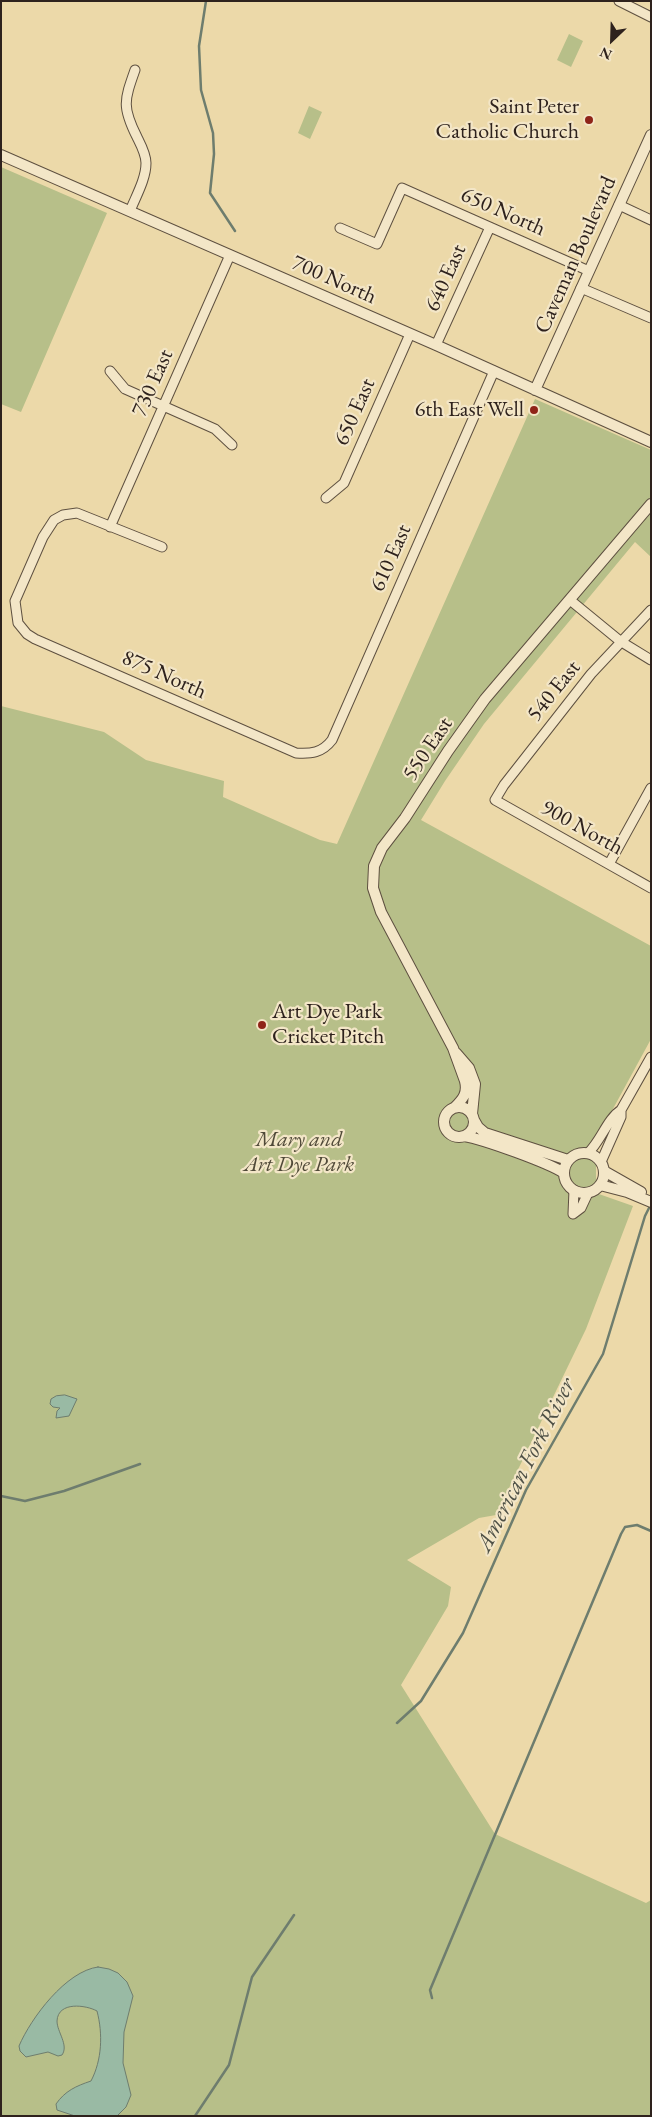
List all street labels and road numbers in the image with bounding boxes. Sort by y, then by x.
street label: Caveman Boulevard [529,172,623,338]
street label: 650 North [457,182,549,242]
street label: 640 East [420,240,472,316]
street label: 700 North [288,250,380,310]
street label: 730 East [127,345,179,421]
street label: 650 East [329,374,381,450]
street label: 610 East [365,520,417,596]
street label: 875 North [118,645,210,705]
street label: 540 East [521,655,587,727]
street label: 550 East [397,712,459,786]
street label: 900 North [536,795,628,861]

